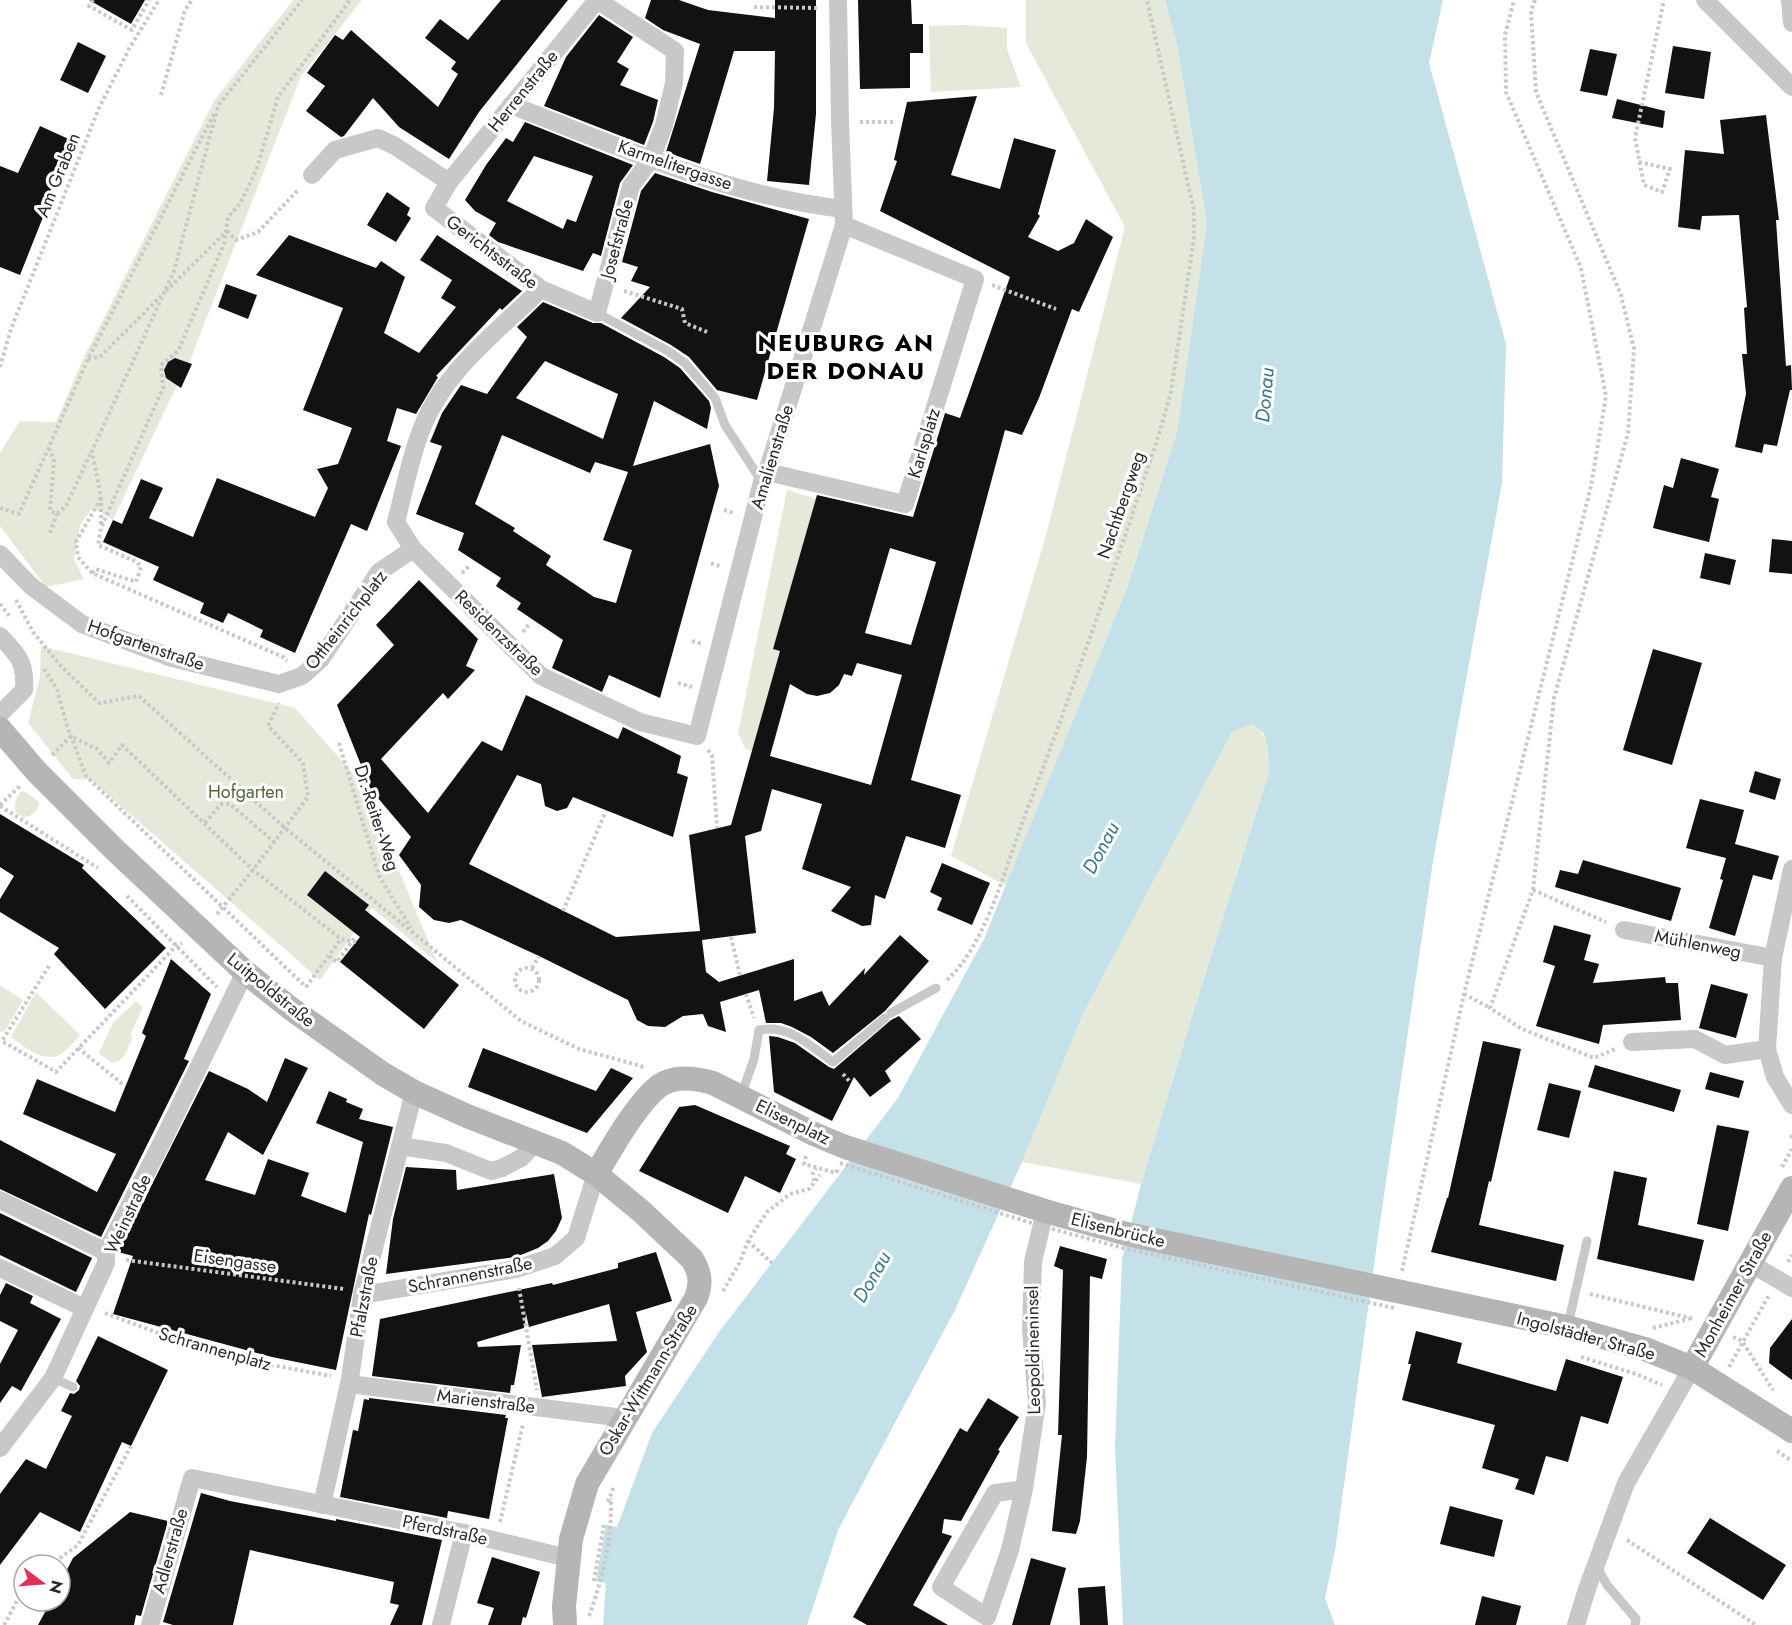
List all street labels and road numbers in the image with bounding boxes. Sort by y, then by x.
street label: Herrenstraße [482,44,564,138]
street label: Am Graben [29,129,87,221]
street label: Karmelitergasse [614,133,736,197]
street label: Josefstraße [593,196,640,284]
street label: Gerichtsstraße [440,209,544,295]
street label: Amalienstraße [744,402,800,512]
street label: Karlsplatz [901,404,947,481]
street label: Nachtbergweg [1090,448,1152,562]
street label: Ottheinrichplatz [299,564,394,675]
street label: Residenzstraße [449,584,549,682]
street label: Hofgartenstraße [84,613,208,677]
street label: Dr.-Reiter-Weg [348,762,406,874]
street label: Mühlenweg [1652,923,1744,965]
street label: Luitpoldstraße [221,946,321,1034]
street label: Elisenplatz [751,1093,835,1152]
street label: Weinstraße [98,1170,158,1258]
street label: Elisenbrücke [1068,1206,1168,1254]
street label: Monheimer Straße [1688,1226,1778,1362]
street label: Eisengasse [192,1242,278,1280]
street label: Schrannenstraße [406,1250,534,1300]
street label: Pfalzstraße [343,1254,385,1340]
street label: Leopoldineninsel [1019,1285,1047,1415]
street label: Oskar-Wittmann-Straße [592,1299,704,1461]
street label: Ingolstädter Straße [1514,1305,1658,1367]
street label: Schrannenplatz [156,1321,275,1378]
street label: Marienstraße [435,1382,537,1420]
street label: Adlerstraße [145,1505,195,1597]
street label: Pferdstraße [400,1508,490,1552]

